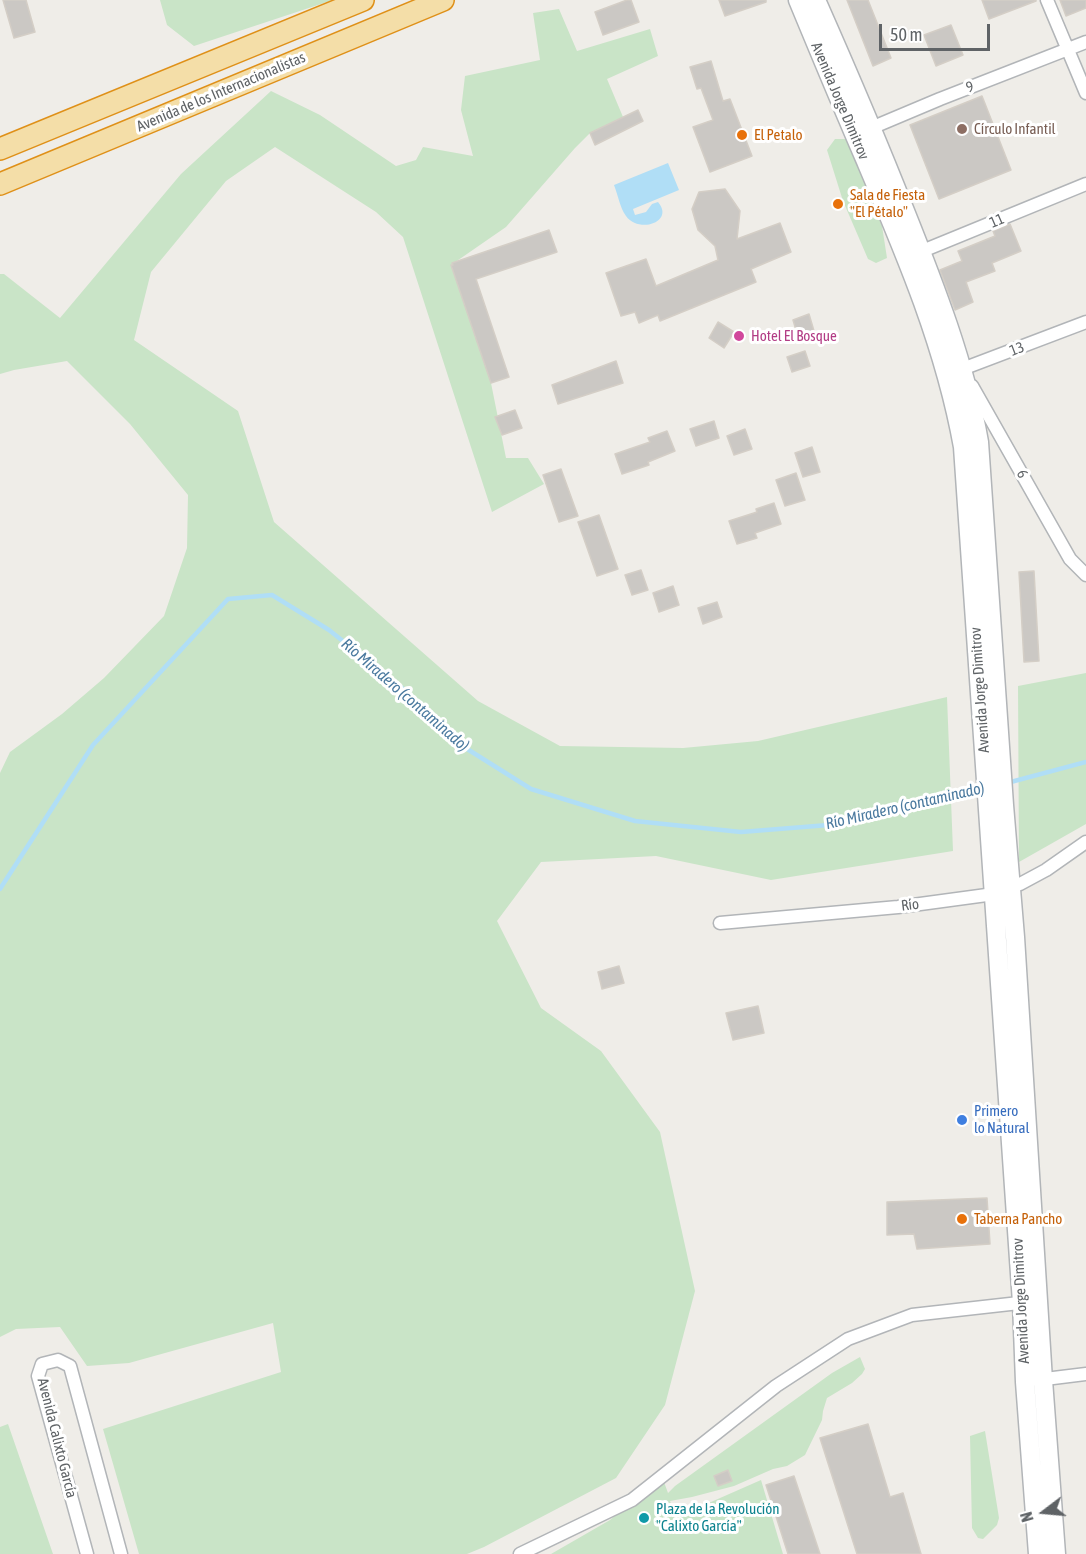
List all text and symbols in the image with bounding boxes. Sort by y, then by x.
scale bar [882,12,993,50]
text: 50 m [890,24,922,45]
street label: Avenida Jorge Dimitrov [807,40,873,162]
street label: Avenida de los Internacionalistas [134,48,308,136]
street label: 9 [963,77,977,97]
place label: Círculo Infantil [974,120,1056,138]
marker: Círculo Infantil [955,122,969,136]
place label: El Petalo [754,126,803,144]
marker: El Petalo [735,128,749,142]
place label: Sala de Fiesta "El Pétalo" [850,186,925,221]
marker: Sala de Fiesta "El Pétalo" [831,197,845,211]
street label: 11 [987,210,1007,232]
place label: Hotel El Bosque [751,327,837,345]
marker: Hotel El Bosque [732,329,746,343]
street label: 13 [1007,338,1027,360]
street label: 6 [1012,466,1032,482]
street label: Avenida Jorge Dimitrov [967,627,993,753]
water label: Río Miradero (contaminado) [337,634,473,756]
water label: Río Miradero (contaminado) [824,778,986,834]
street label: Río [900,895,920,915]
place label: Primero lo Natural [974,1102,1029,1137]
marker: Primero lo Natural [955,1113,969,1127]
place label: Taberna Pancho [974,1210,1062,1228]
marker: Taberna Pancho [955,1212,969,1226]
street label: Avenida Jorge Dimitrov [1009,1238,1033,1364]
street label: Avenida Calixto García [33,1376,81,1500]
north arrow [1014,1482,1074,1542]
place label: Plaza de la Revolución "Calixto García" [656,1500,779,1535]
text: N [1017,1510,1037,1524]
marker: Plaza de la Revolución "Calixto García" [637,1511,651,1525]

